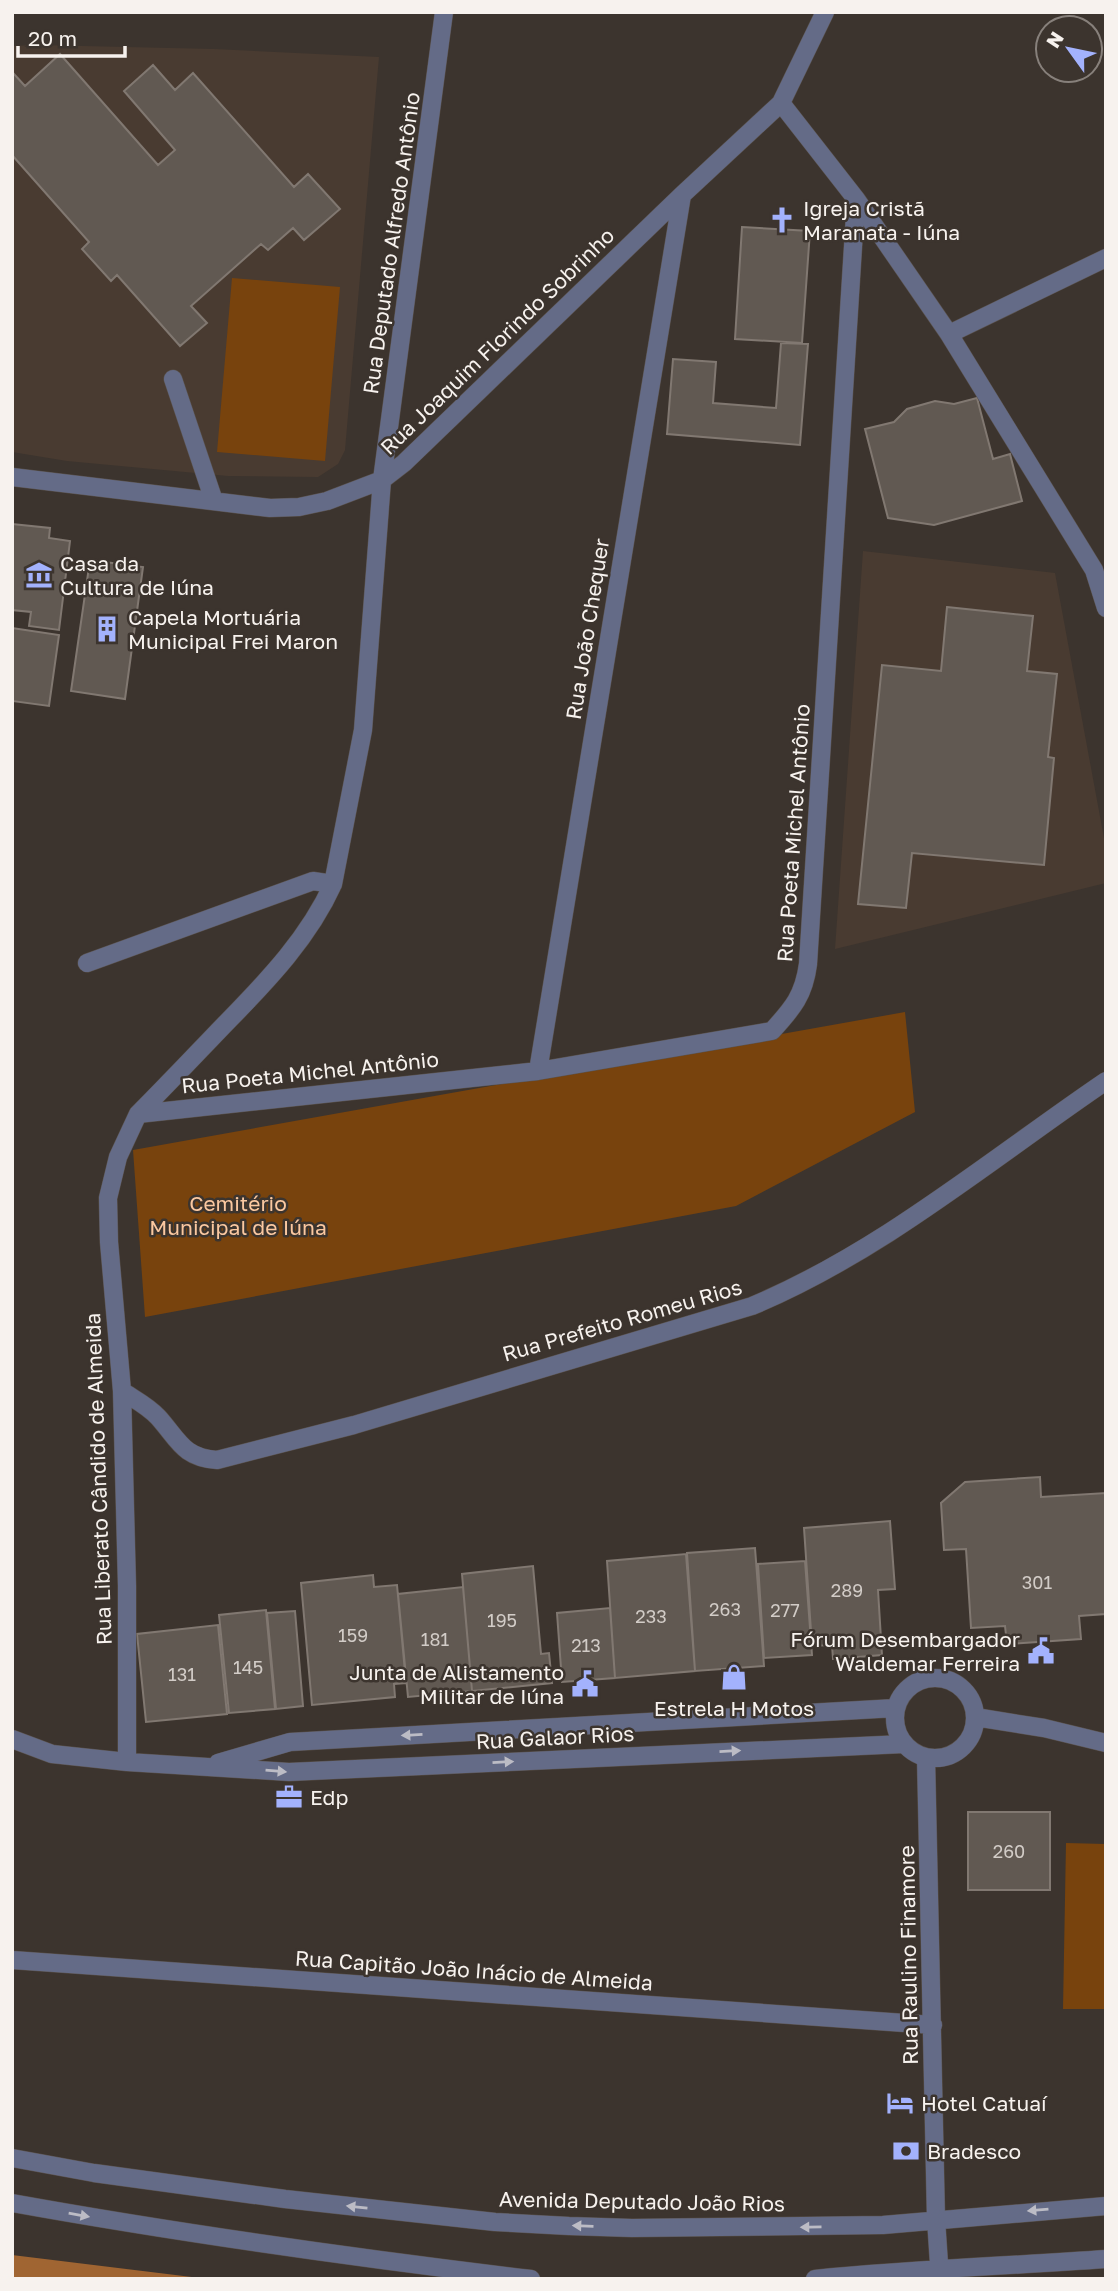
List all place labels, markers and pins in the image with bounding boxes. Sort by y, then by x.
place label: Igreja Cristã Maranata - Iúna [803,195,960,245]
church icon: Igreja Cristã Maranata - Iúna [767,205,797,235]
place label: Casa da Cultura de Iúna [60,550,214,600]
museum icon: Casa da Cultura de Iúna [24,560,54,590]
place label: Capela Mortuária Municipal Frei Maron [128,604,338,654]
building icon: Capela Mortuária Municipal Frei Maron [92,614,122,644]
place label: Fórum Desembargador Waldemar Ferreira [790,1626,1020,1676]
public building icon: Fórum Desembargador Waldemar Ferreira [1026,1636,1056,1666]
place label: Junta de Alistamento Militar de Iúna [349,1659,564,1709]
shop icon: Estrela H Motos [719,1662,749,1692]
public building icon: Junta de Alistamento Militar de Iúna [570,1669,600,1699]
place label: Estrela H Motos [654,1695,814,1721]
office icon: Edp [274,1782,304,1812]
place label: Edp [310,1784,348,1810]
hotel icon: Hotel Catuaí [885,2088,915,2118]
place label: Hotel Catuaí [921,2090,1048,2116]
bank icon: Bradesco [891,2136,921,2166]
place label: Bradesco [927,2138,1021,2164]

